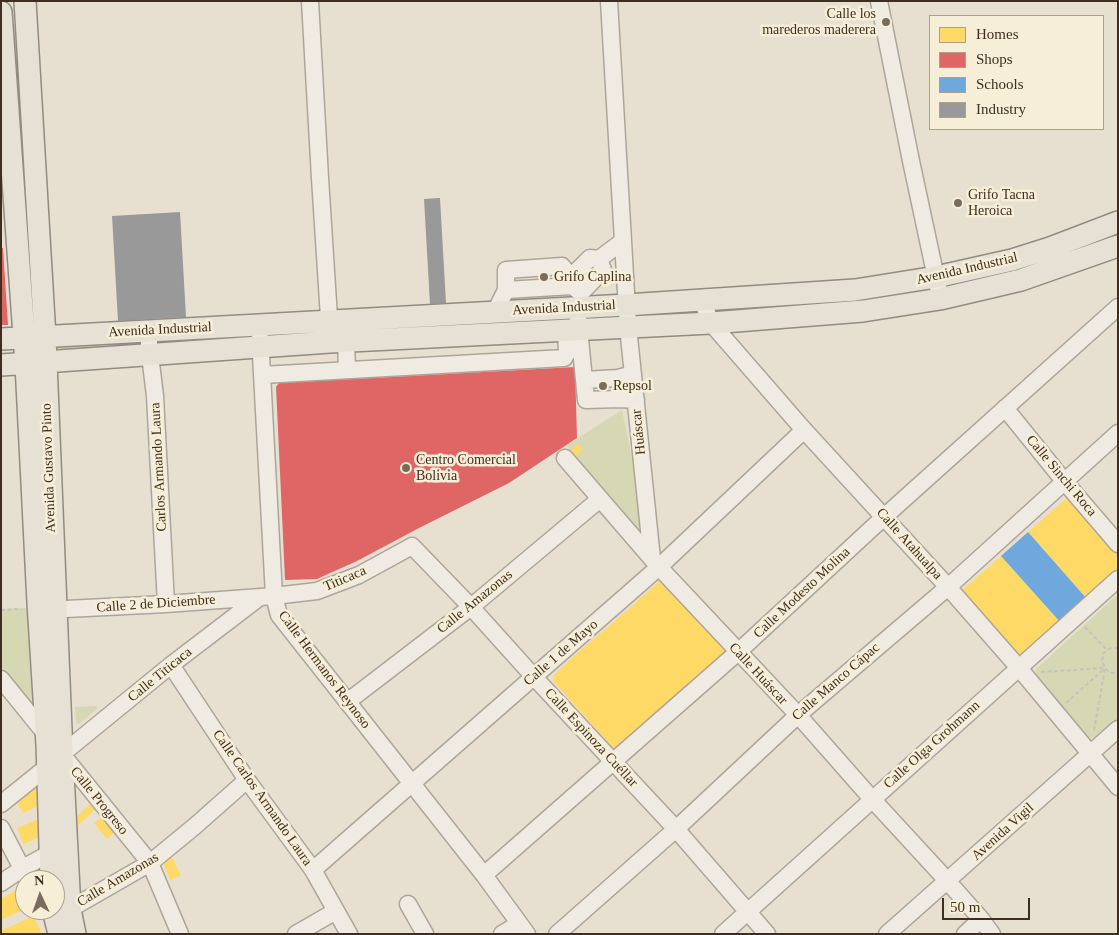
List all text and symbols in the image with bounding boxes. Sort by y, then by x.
place label: Calle los marederos maderera [762,6,876,38]
legend [929,15,1104,130]
marker: Calle los marederos maderera [880,16,892,28]
text: Homes [976,26,1019,42]
text: Shops [976,51,1013,67]
text: Schools [976,76,1024,92]
text: Industry [976,101,1026,117]
place label: Grifo Tacna Heroica [968,187,1035,220]
marker: Grifo Tacna Heroica [952,197,964,209]
street label: Avenida Industrial [915,249,1019,289]
place label: Grifo Caplina [554,269,631,285]
marker: Grifo Caplina [538,271,550,283]
street label: Avenida Industrial [512,297,616,319]
street label: Avenida Industrial [108,319,212,341]
place label: Repsol [613,378,652,394]
marker: Repsol [597,380,609,392]
street label: Carlos Armando Laura [147,402,171,532]
street label: Avenida Gustavo Pinto [38,403,60,533]
street label: Huáscar [628,408,650,456]
street label: Calle Sinchi Roca [1022,432,1100,520]
place label: Centro Comercial Bolivia [416,452,516,484]
marker: Centro Comercial Bolivia [400,462,412,474]
street label: Calle Atahualpa [872,505,946,583]
street label: Calle Modesto Molina [750,544,854,642]
street label: Titicaca [321,563,369,595]
street label: Calle Amazonas [434,566,516,638]
street label: Calle 2 de Diciembre [96,591,216,617]
street label: Calle Hermanos Reynoso [274,608,374,732]
street label: Calle 1 de Mayo [520,616,602,690]
street label: Calle Huáscar [725,639,791,709]
street label: Calle Manco Cápac [789,639,883,725]
street label: Calle Titicaca [125,644,195,706]
street label: Calle Espinoza Cuéllar [541,685,641,791]
street label: Calle Olga Grohmann [880,697,984,793]
street label: Calle Carlos Armando Laura [209,727,315,869]
street label: Calle Progreso [66,764,132,838]
street label: Avenida Vigil [968,800,1038,864]
street label: Calle Amazonas [74,849,162,911]
north arrow [15,870,65,920]
text: N [34,873,45,888]
scale bar [944,888,1032,920]
text: 50 m [950,899,980,915]

